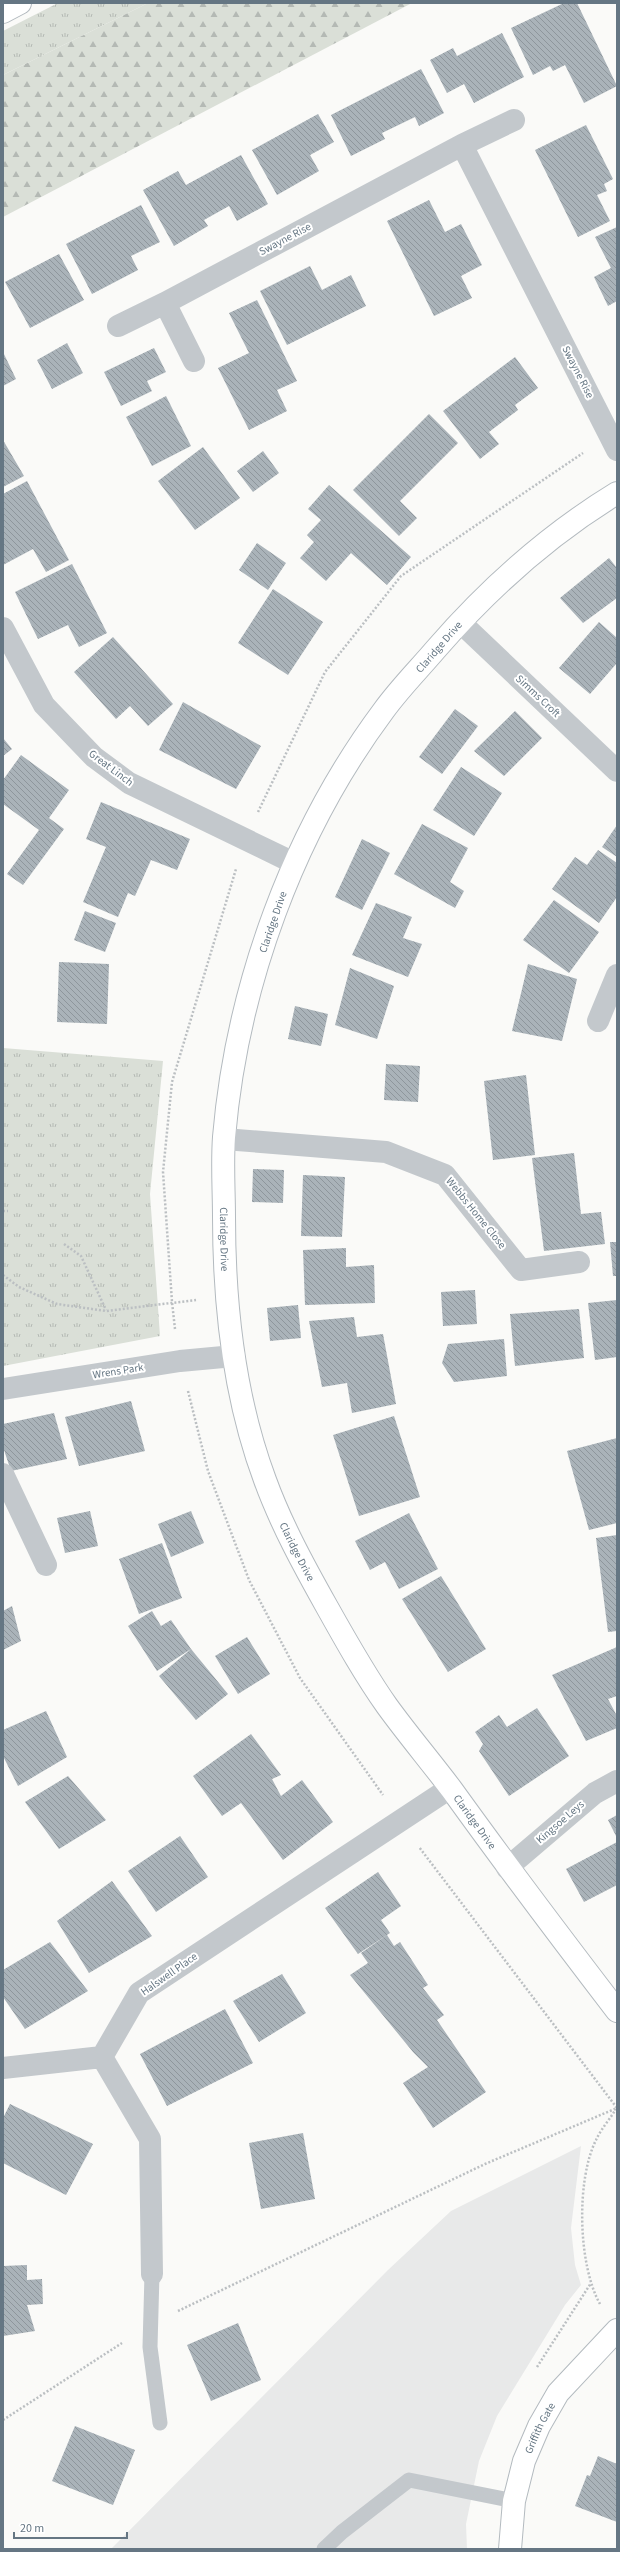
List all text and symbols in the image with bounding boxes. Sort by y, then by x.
street label: Swayne Rise [256,219,314,259]
street label: Swayne Rise [558,343,598,401]
street label: Claridge Drive [412,617,466,676]
street label: Simms Croft [512,671,564,721]
street label: Great Linch [86,746,136,790]
street label: Claridge Drive [255,889,291,955]
street label: Webbs Home Close [442,1174,510,1252]
street label: Claridge Drive [216,1207,233,1272]
street label: Wrens Park [92,1360,145,1382]
street label: Claridge Drive [276,1520,319,1584]
street label: Claridge Drive [450,1791,500,1853]
street label: Kingsoe Leys [533,1797,588,1847]
street label: Halswell Place [138,1949,201,1999]
street label: Griffith Gate [521,2399,559,2456]
scale bar [14,2514,127,2540]
text: 20 m [20,2520,44,2537]

